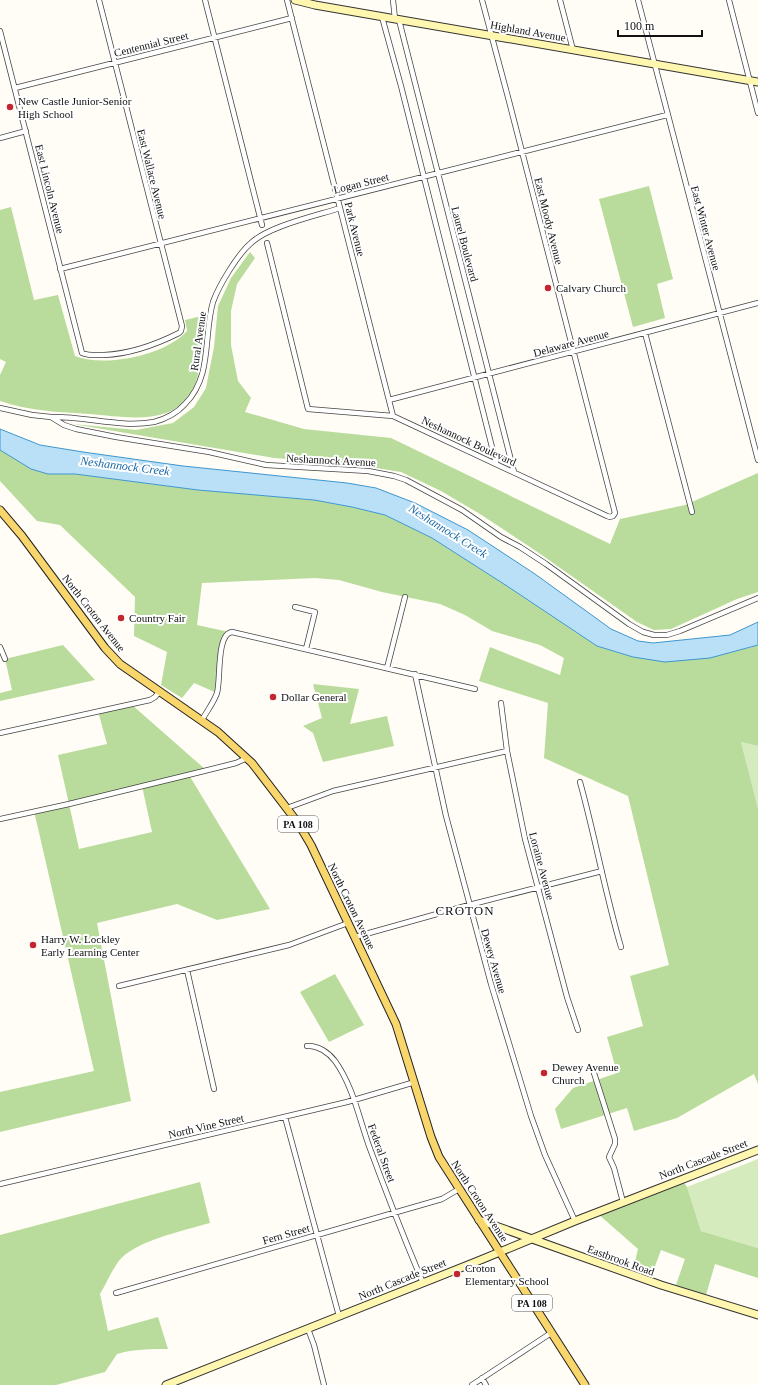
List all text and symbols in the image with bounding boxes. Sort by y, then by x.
scale bar [618,12,702,38]
street label: Highland Avenue [489,18,567,44]
text: 100 m [624,19,655,33]
street label: Centennial Street [113,29,189,59]
place label: New Castle Junior-Senior High School [18,95,132,120]
marker: New Castle Junior-Senior High School [5,102,15,112]
street label: East Wallace Avenue [135,128,169,220]
street label: East Lincoln Avenue [33,143,67,235]
street label: Logan Street [332,170,390,196]
street label: East Moody Avenue [532,176,566,266]
street label: East Winter Avenue [689,184,723,272]
street label: Park Avenue [342,201,368,258]
street label: Laurel Boulevard [449,205,481,283]
place label: Calvary Church [556,282,626,294]
marker: Calvary Church [543,283,553,293]
street label: Rural Avenue [188,310,208,372]
street label: Delaware Avenue [532,327,610,359]
street label: Neshannock Boulevard [420,414,519,468]
street label: Neshannock Avenue [286,452,376,468]
water label: Neshannock Creek [79,453,171,479]
water label: Neshannock Creek [405,501,490,561]
street label: North Croton Avenue [60,572,128,654]
place label: Country Fair [129,612,186,624]
marker: Country Fair [116,613,126,623]
place label: Dollar General [281,691,347,703]
marker: Dollar General [268,692,278,702]
road number: PA 108 [278,816,318,832]
street label: Loraine Avenue [527,831,557,901]
street label: North Croton Avenue [326,861,378,951]
district label: CROTON [435,903,495,918]
street label: Dewey Avenue [479,927,509,995]
place label: Harry W. Lockley Early Learning Center [41,933,140,958]
marker: Harry W. Lockley Early Learning Center [28,940,38,950]
place label: Dewey Avenue Church [552,1061,619,1086]
marker: Dewey Avenue Church [539,1068,549,1078]
street label: North Vine Street [167,1111,245,1141]
street label: Federal Street [366,1122,398,1184]
street label: North Cascade Street [657,1137,749,1181]
street label: North Croton Avenue [449,1158,511,1244]
street label: Fern Street [261,1222,311,1246]
street label: Eastbrook Road [586,1242,657,1278]
street label: North Cascade Street [356,1256,448,1302]
place label: Croton Elementary School [465,1262,549,1287]
marker: Croton Elementary School [452,1269,462,1279]
road number: PA 108 [512,1295,552,1311]

